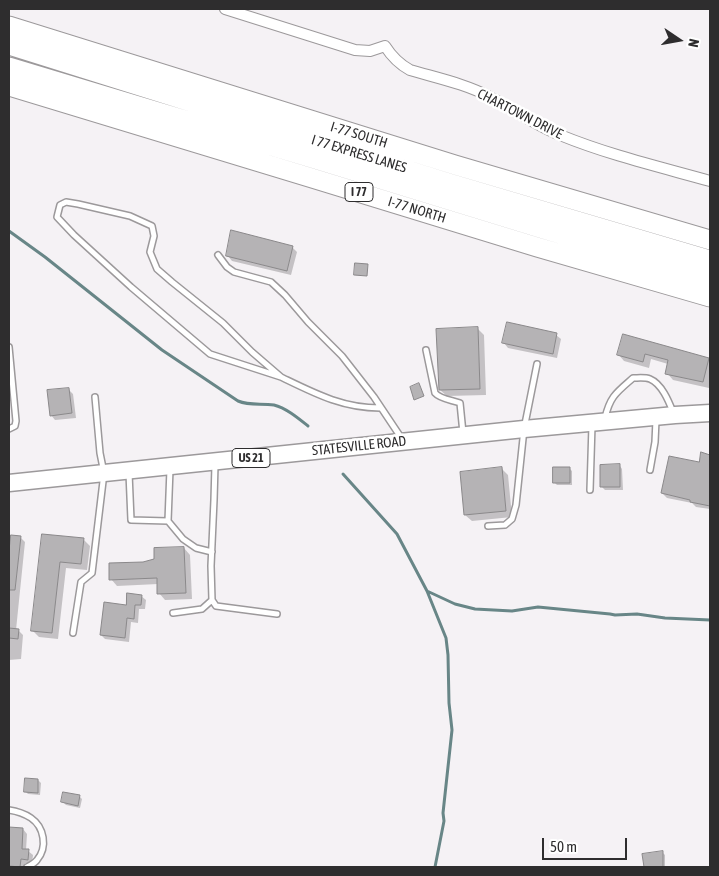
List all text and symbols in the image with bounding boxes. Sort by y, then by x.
north arrow [654,15,704,65]
text: N [685,37,702,49]
street label: CHARTOWN DRIVE [474,85,566,143]
street label: I-77 SOUTH [328,118,390,152]
street label: I 77 EXPRESS LANES [309,132,409,176]
road number: I 77 [345,182,373,202]
street label: I-77 NORTH [386,193,448,227]
street label: STATESVILLE ROAD [311,433,407,459]
road number: US 21 [232,448,270,468]
scale bar [544,828,629,860]
text: 50 m [550,838,577,855]

